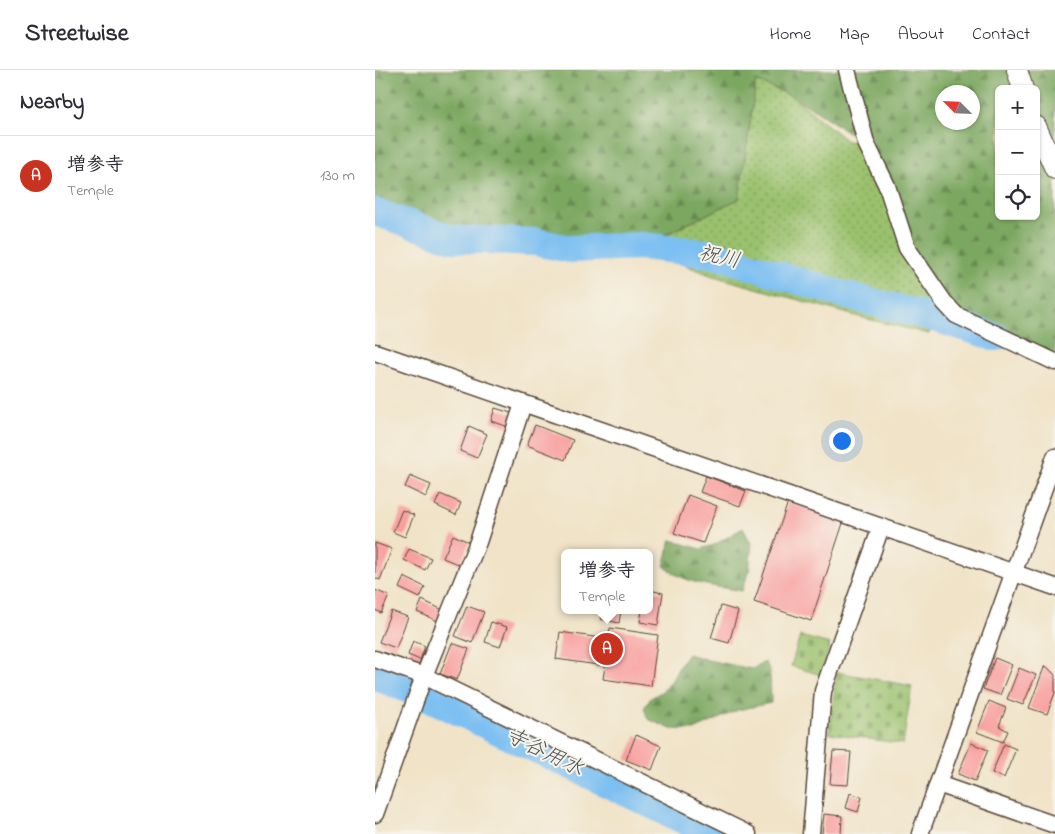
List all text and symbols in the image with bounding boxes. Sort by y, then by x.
text: Streetwise [25,17,129,52]
text: Home [770,22,811,48]
text: Map [839,22,870,48]
text: About [898,22,944,48]
text: Contact [972,22,1030,48]
north arrow [935,85,980,130]
map controls [995,85,1040,220]
button: + [995,85,1040,130]
text: Nearby [20,88,84,118]
button: − [995,130,1040,175]
text: 増参寺 [67,152,124,179]
text: A [31,164,41,188]
text: 130 m [320,164,355,188]
button: locate [995,175,1040,220]
text: Temple [67,179,114,203]
water label: 祝川 [695,239,743,277]
your location [829,428,855,454]
popup [561,549,653,614]
text: 増参寺 [578,558,636,585]
text: Temple [578,585,625,609]
pin: A [591,630,623,668]
water label: 寺谷用水 [500,721,588,785]

